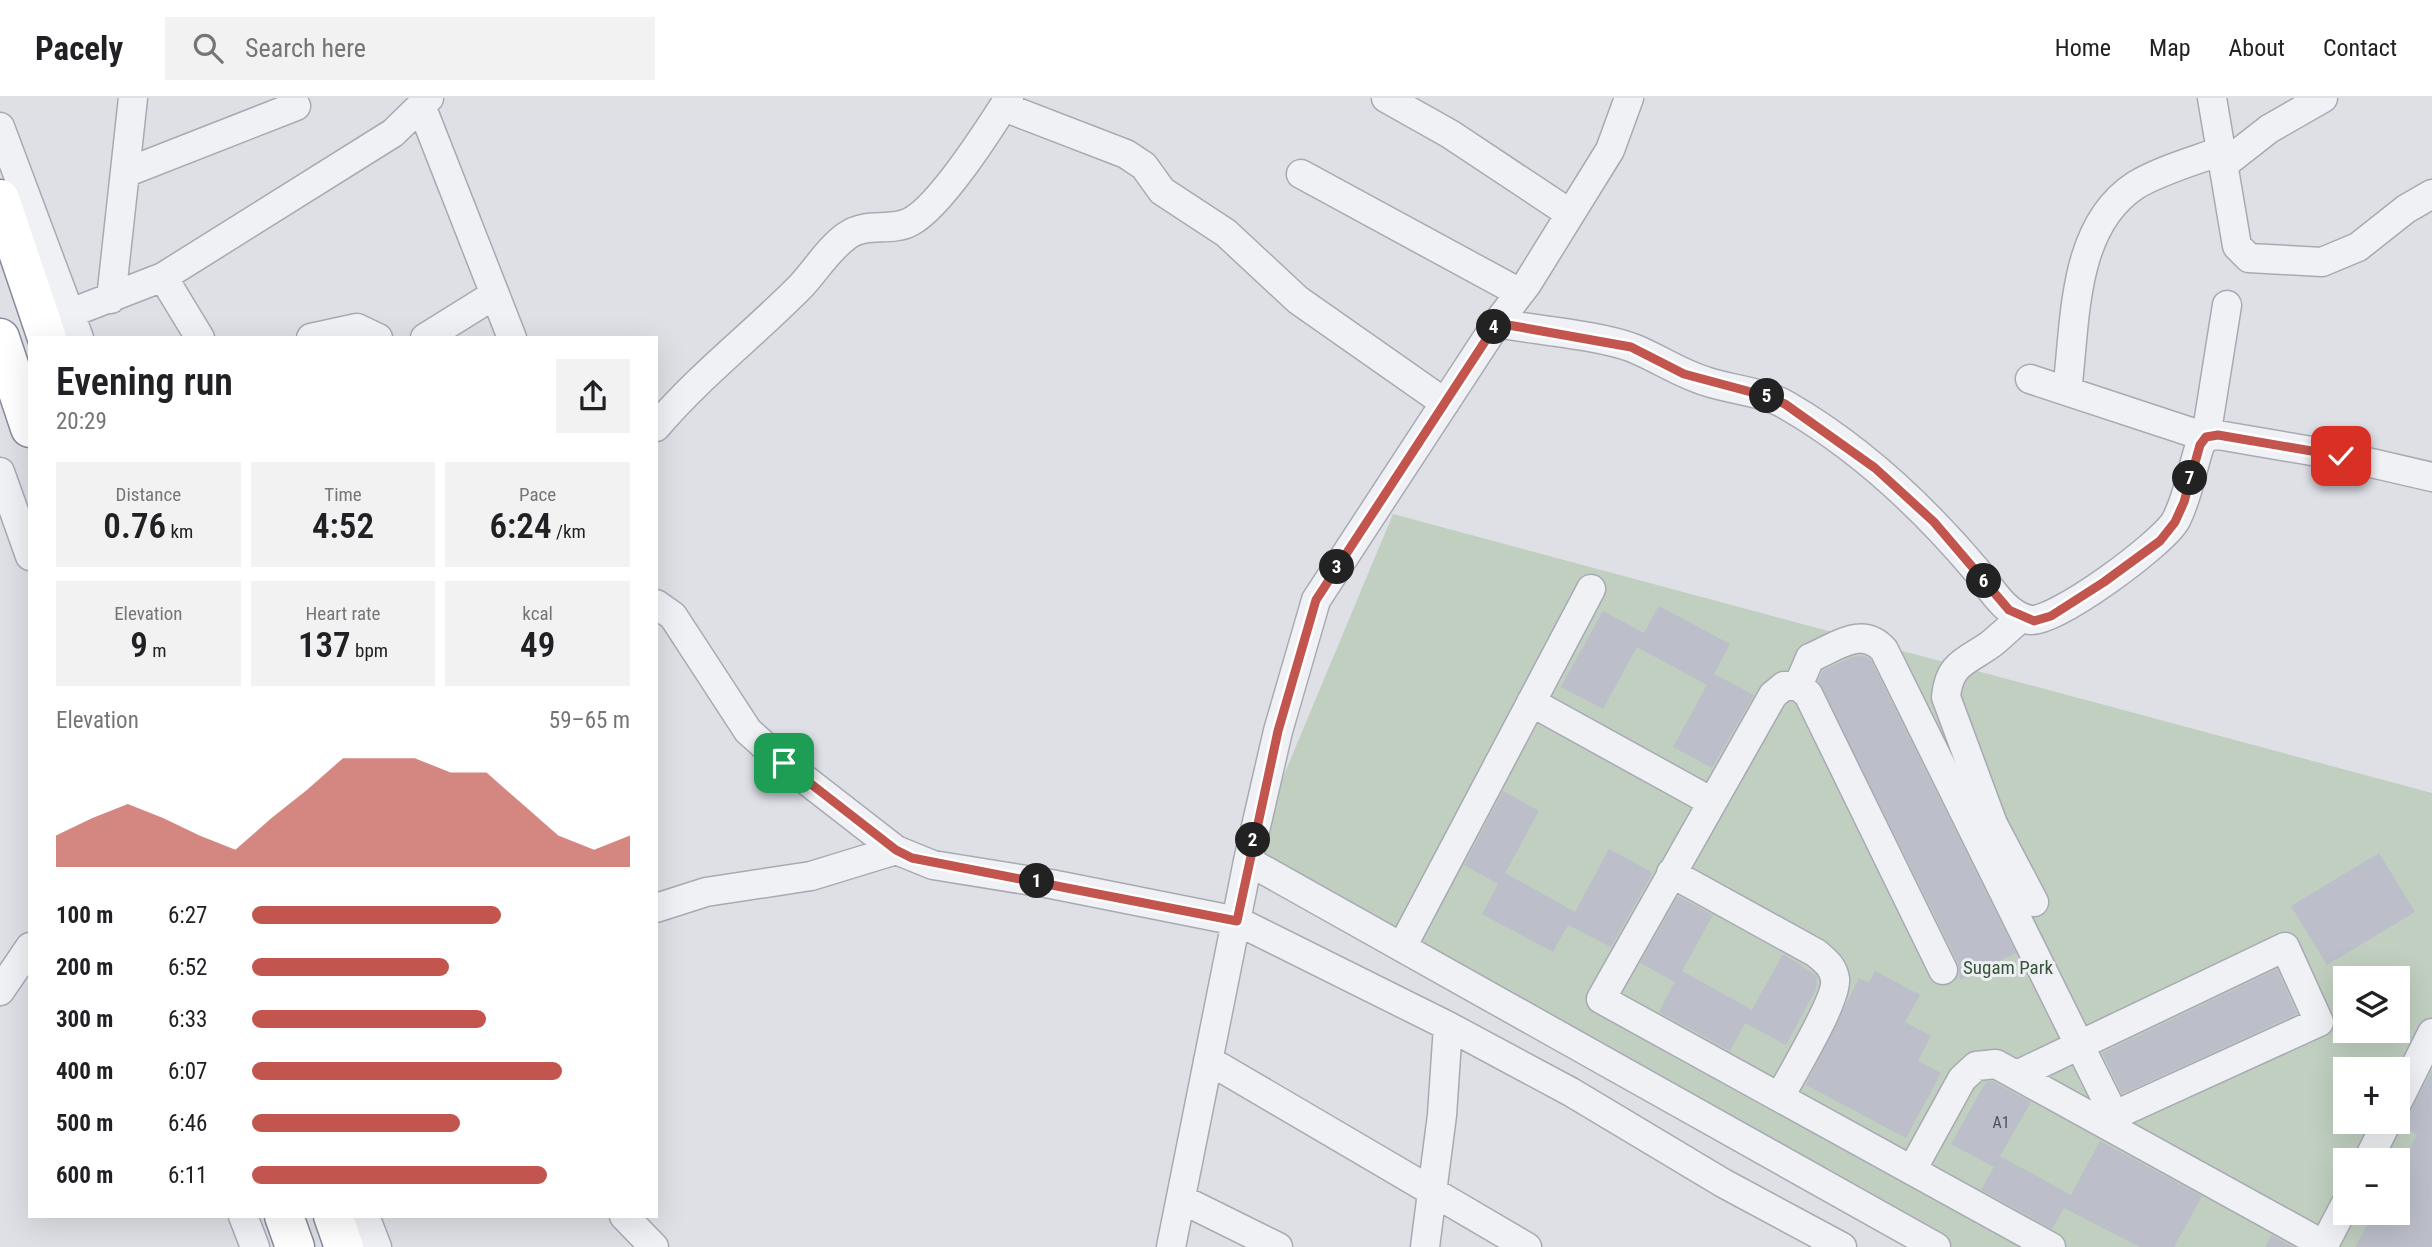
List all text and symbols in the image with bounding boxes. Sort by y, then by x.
search box [165,17,655,80]
text: Pacely [35,29,123,68]
icon: search [189,29,227,67]
text: Search here [245,33,366,63]
text: Home [2055,34,2111,62]
text: Map [2149,34,2191,62]
text: About [2229,34,2285,62]
text: Contact [2323,34,2397,62]
pin: 4 [1476,310,1512,344]
text: 4 [1489,315,1498,338]
button: share [556,359,630,433]
text: Evening run [56,360,233,404]
pin: 5 [1750,378,1784,414]
text: 5 [1762,384,1771,407]
text: 20:29 [56,408,107,435]
pin [2311,426,2371,486]
icon: check [2322,437,2360,475]
pin: 7 [2172,460,2208,496]
text: 7 [2185,466,2194,489]
text: Distance [116,483,181,506]
text: Time [324,483,362,506]
text: Pace [519,483,556,506]
text: 0.76 [103,506,166,547]
text: 4:52 [312,506,374,547]
text: 6:24 [489,506,552,547]
text: km [166,520,193,543]
text: /km [552,520,586,543]
pin: 3 [1320,550,1354,584]
text: 3 [1332,555,1341,578]
pin: 6 [1966,564,2002,598]
text: 6 [1979,569,1988,592]
text: Elevation [114,602,183,625]
text: Heart rate [305,602,381,625]
text: kcal [522,602,553,625]
text: 9 [130,625,148,666]
text: 137 [298,625,351,666]
text: 49 [520,625,555,666]
text: m [148,639,166,662]
text: bpm [351,639,388,662]
text: Elevation [56,707,139,734]
text: 59–65 m [549,707,630,734]
pin [754,733,814,793]
icon: arrive [765,744,803,782]
pin: 2 [1236,822,1270,858]
text: 2 [1248,828,1257,851]
pin: 1 [1020,864,1054,898]
text: 1 [1032,869,1041,892]
text: 100 m [56,902,113,929]
text: 6:27 [168,902,207,929]
text: 200 m [56,954,113,981]
text: 6:52 [168,954,207,981]
park label: Sugam Park [1963,956,2053,979]
map controls [2333,966,2410,1225]
button: layers [2333,966,2410,1043]
text: 300 m [56,1006,113,1033]
text: 6:33 [168,1006,207,1033]
button: + [2333,1057,2410,1134]
text: 400 m [56,1058,113,1085]
text: 6:07 [168,1058,207,1085]
text: 500 m [56,1110,113,1137]
text: 6:46 [168,1110,207,1137]
house number: A1 [1992,1113,2010,1132]
button: − [2333,1148,2410,1225]
text: 600 m [56,1162,113,1189]
text: 6:11 [168,1162,207,1189]

